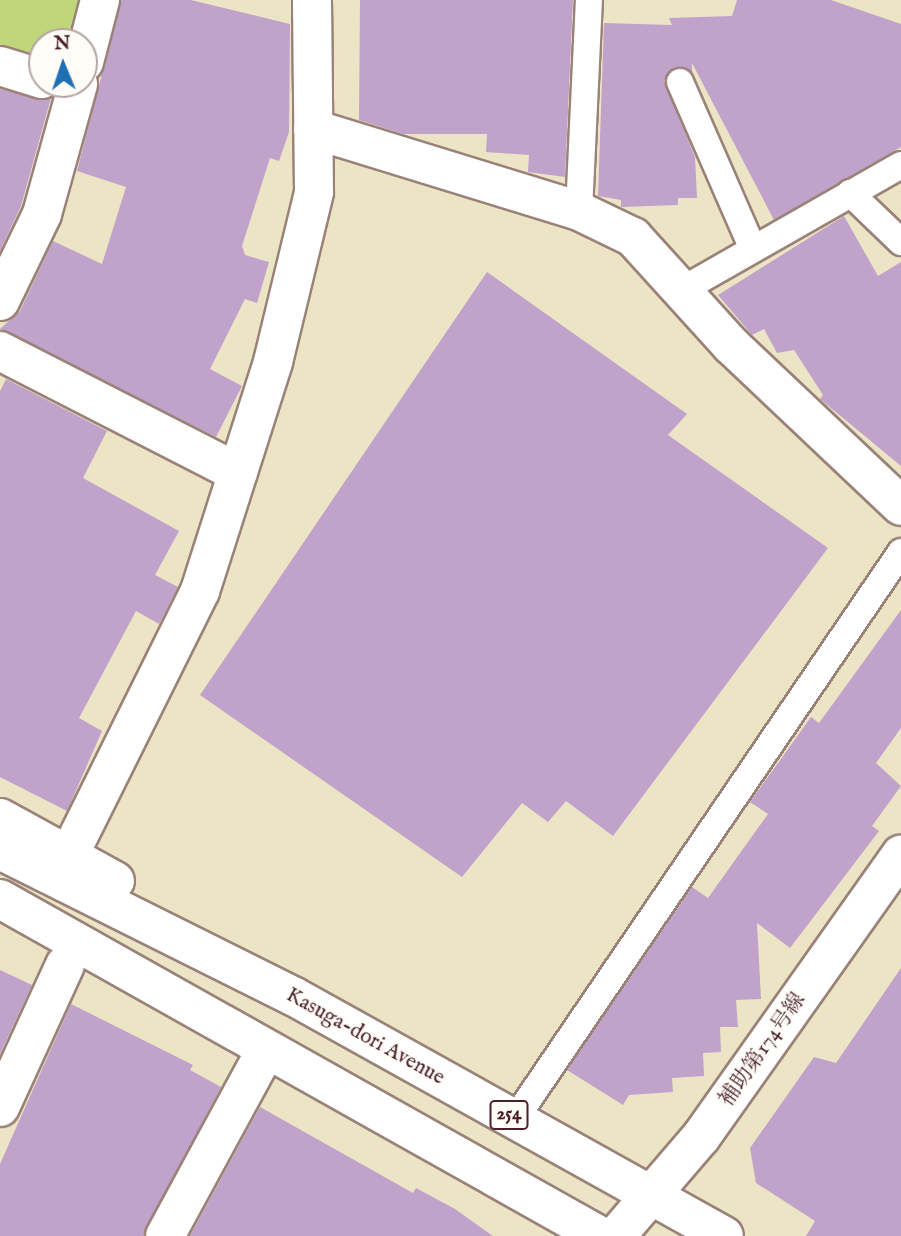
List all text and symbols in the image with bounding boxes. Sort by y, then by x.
north arrow [28,28,98,98]
text: N [54,32,71,56]
street label: Kasuga-dori Avenue [281,983,449,1091]
street label: 補助第174号線 [715,988,811,1112]
road number: 254 [488,1100,530,1130]

